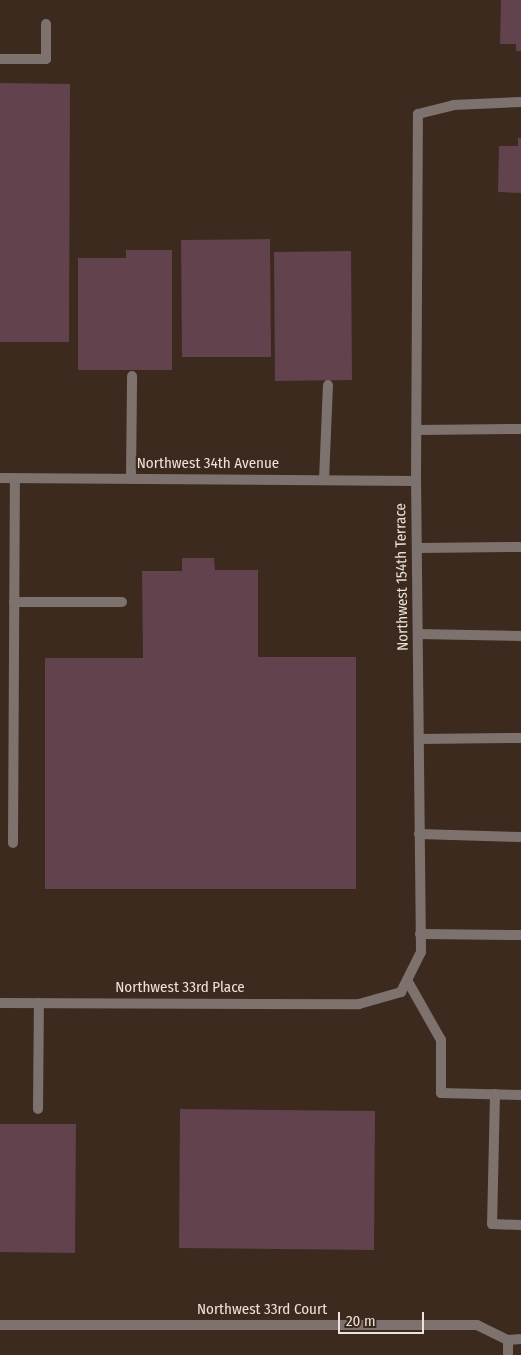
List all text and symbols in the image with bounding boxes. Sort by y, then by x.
street label: Northwest 34th Avenue [137,455,279,473]
street label: Northwest 154th Terrace [392,503,412,651]
street label: Northwest 33rd Place [115,979,245,997]
street label: Northwest 33rd Court [197,1301,327,1319]
scale bar [341,1302,427,1334]
text: 20 m [346,1312,376,1330]

